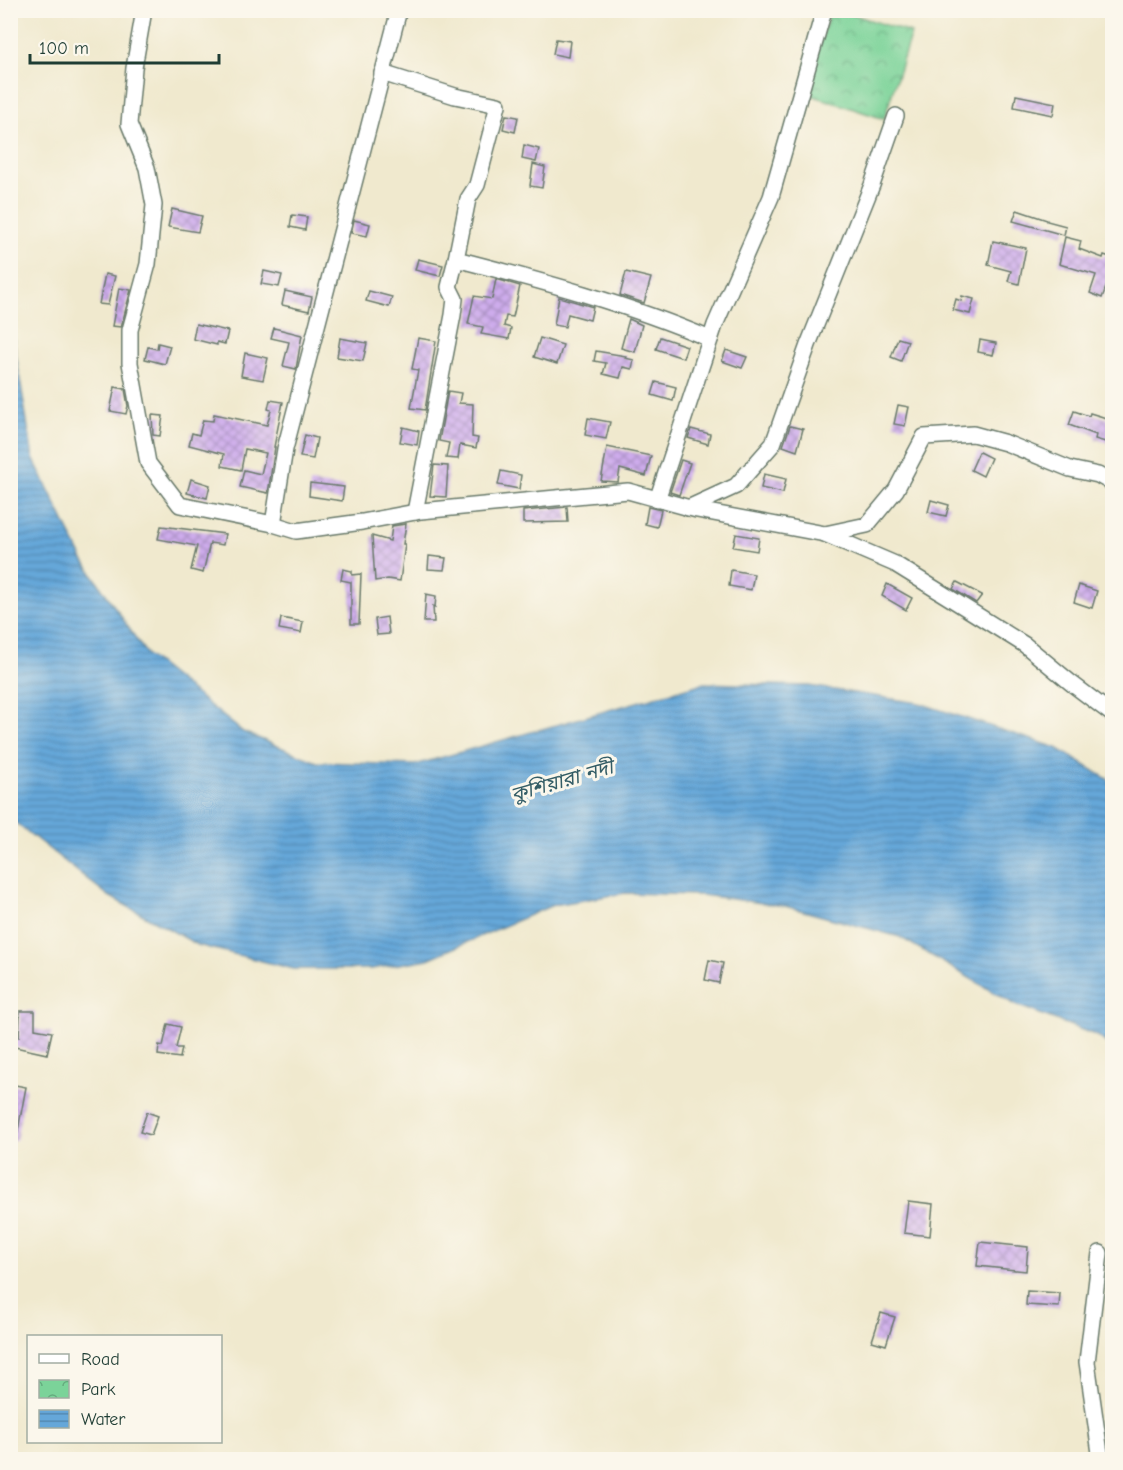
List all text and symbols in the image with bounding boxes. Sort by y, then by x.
scale bar [30,27,219,65]
text: 100 m [39,38,89,59]
water label: কুশিয়ারা নদী [508,753,619,807]
legend [27,1335,222,1443]
text: Road [81,1349,120,1370]
text: Park [81,1379,116,1400]
text: Water [81,1409,126,1430]

